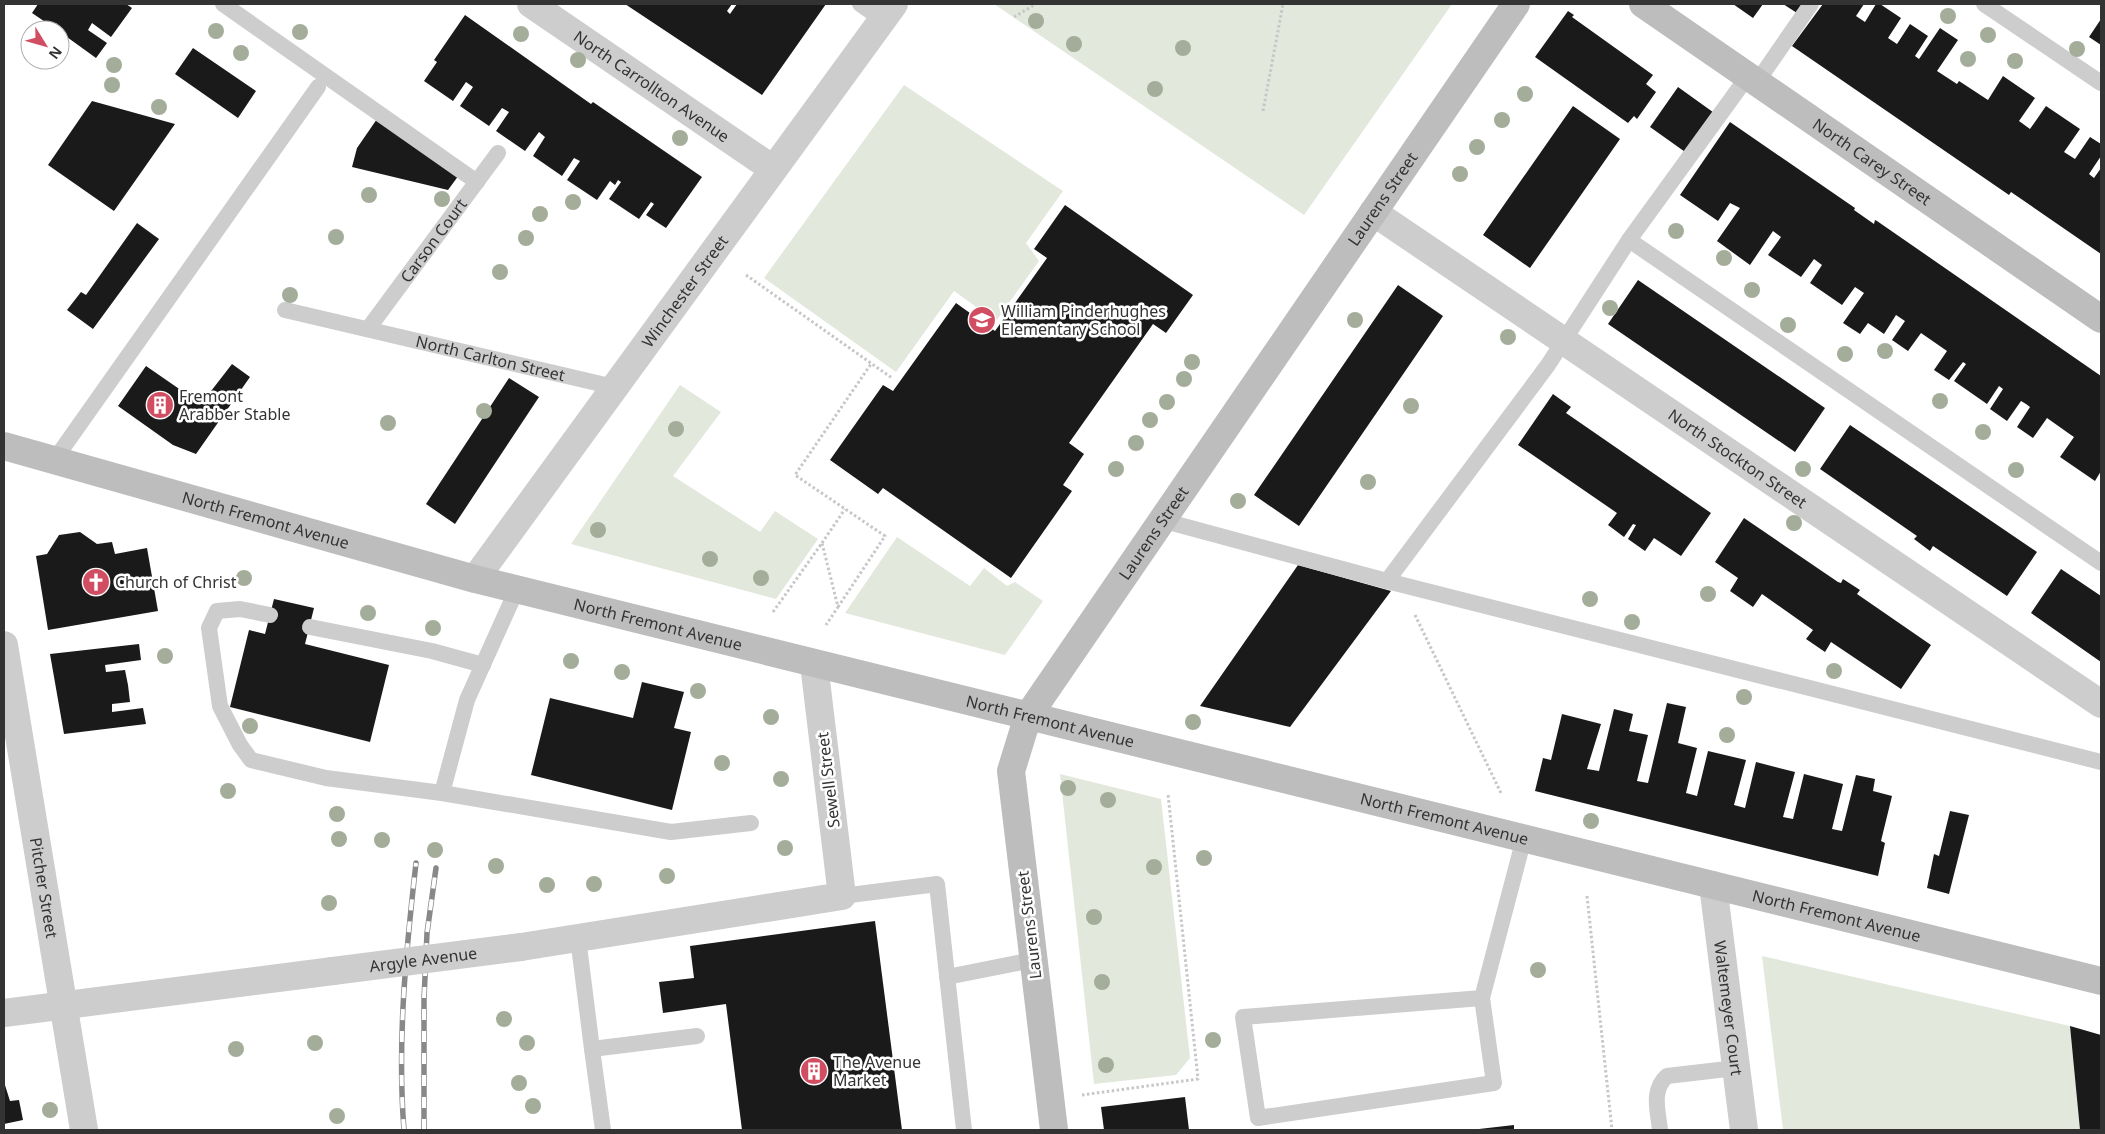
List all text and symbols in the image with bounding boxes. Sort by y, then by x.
north arrow [20,20,70,70]
street label: North Carrollton Avenue [569,25,734,147]
text: N [45,43,67,63]
street label: North Carey Street [1808,113,1936,210]
street label: Laurens Street [1342,148,1422,250]
street label: Carson Court [395,194,472,287]
street label: Winchester Street [636,231,733,352]
place label: William Pinderhughes Elementary School [1001,300,1166,340]
school or university icon: William Pinderhughes Elementary School [967,305,997,335]
street label: North Carlton Street [414,330,567,386]
place label: Fremont Arabber Stable [179,385,291,425]
building icon: Fremont Arabber Stable [145,390,175,420]
street label: North Stockton Street [1664,404,1811,513]
street label: Laurens Street [1114,482,1193,584]
street label: North Fremont Avenue [180,486,352,554]
church icon: Church of Christ [81,567,111,597]
place label: Church of Christ [115,571,237,593]
street label: North Fremont Avenue [572,593,745,656]
street label: North Fremont Avenue [964,690,1137,753]
street label: Sewell Street [811,731,845,829]
street label: North Fremont Avenue [1358,787,1531,850]
street label: Pitcher Street [25,836,63,940]
street label: Laurens Street [1011,869,1047,980]
street label: North Fremont Avenue [1750,884,1923,947]
street label: Waltemeyer Court [1709,939,1748,1077]
street label: Argyle Avenue [368,942,478,977]
place label: The Avenue Market [833,1051,921,1091]
building icon: The Avenue Market [799,1056,829,1086]

